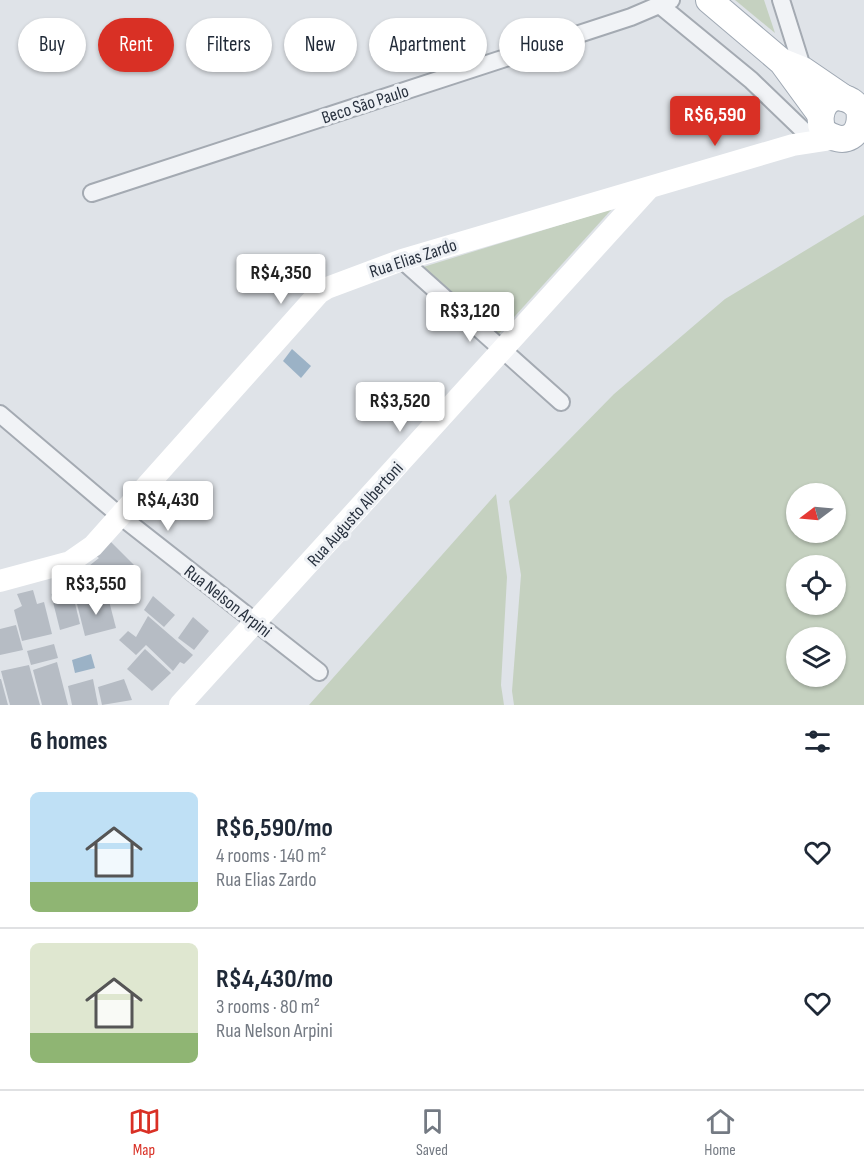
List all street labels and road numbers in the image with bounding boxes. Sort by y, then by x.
street label: Beco São Paulo [319,81,411,128]
street label: Rua Elias Zardo [367,235,459,282]
street label: Rua Augusto Albertoni [303,458,408,571]
street label: Rua Nelson Arpini [180,561,276,642]

